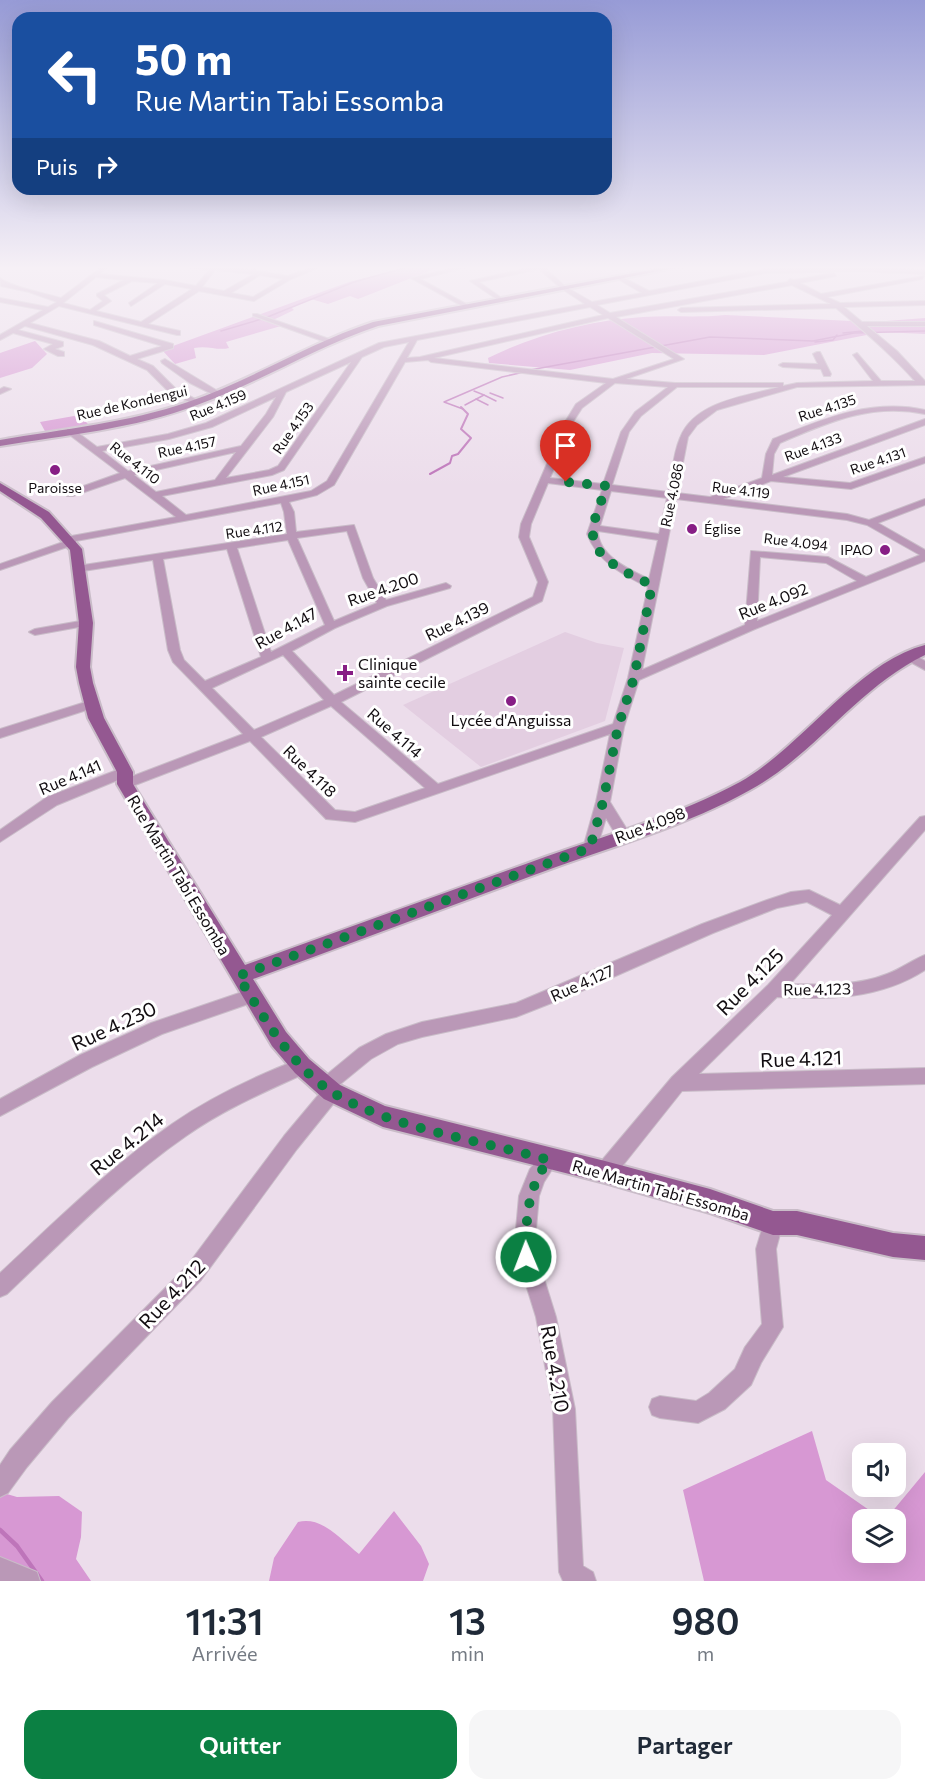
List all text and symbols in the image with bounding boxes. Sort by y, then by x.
text: 50 m [135,32,232,84]
icon: left [36,36,114,114]
text: Rue Martin Tabi Essomba [135,84,444,117]
icon: right [90,150,123,183]
text: Puis [36,153,78,180]
street label: Rue de Kondengui [75,382,189,424]
street label: Rue 4.159 [187,385,249,424]
street label: Rue 4.135 [796,390,858,425]
street label: Rue 4.153 [268,398,317,457]
pin [540,420,591,482]
street label: Rue 4.133 [782,428,844,465]
icon: arrive [549,429,582,462]
street label: Rue 4.157 [156,432,218,461]
street label: Rue 4.110 [107,438,164,487]
street label: Rue 4.131 [848,443,908,478]
street label: Rue 4.086 [656,461,687,528]
marker: Paroisse [48,463,62,477]
street label: Rue 4.151 [251,470,311,499]
street label: Rue 4.119 [711,478,771,501]
place label: Paroisse [28,479,82,496]
street label: Rue 4.112 [224,517,284,542]
place label: Église [704,520,741,537]
marker: Église [685,522,699,536]
street label: Rue 4.094 [763,529,830,554]
place label: IPAO [840,541,873,558]
marker: IPAO [878,543,892,557]
street label: Rue 4.200 [345,567,421,610]
street label: Rue 4.092 [735,578,810,623]
street label: Rue 4.139 [422,597,492,644]
street label: Rue 4.147 [252,603,320,652]
place label: Clinique sainte cecile [358,654,446,691]
marker: Clinique sainte cecile [336,664,354,682]
marker: Lycée d'Anguissa [504,694,518,708]
street label: Rue 4.114 [364,704,427,762]
place label: Lycée d'Anguissa [451,710,571,729]
street label: Rue 4.118 [280,741,341,801]
street label: Rue 4.141 [36,755,104,798]
street label: Rue Martin Tabi Essomba [124,791,235,958]
street label: Rue 4.098 [612,802,688,847]
street label: Rue 4.125 [711,943,788,1020]
street label: Rue 4.127 [547,960,616,1005]
street label: Rue 4.123 [783,978,851,999]
street label: Rue 4.230 [67,995,160,1055]
street label: Rue 4.121 [760,1045,842,1071]
street label: Rue 4.214 [85,1107,168,1180]
street label: Rue Martin Tabi Essomba [571,1155,752,1224]
position arrow [494,1225,558,1289]
street label: Rue 4.212 [133,1254,209,1333]
street label: Rue 4.210 [537,1323,575,1414]
map controls [852,1443,906,1563]
button: sound [852,1443,906,1497]
button: layers [852,1509,906,1563]
text: 11:31 [186,1598,264,1642]
text: 13 [449,1598,486,1642]
text: 980 [671,1598,739,1642]
text: Arrivée [192,1641,258,1665]
text: min [450,1641,485,1665]
text: m [697,1641,714,1665]
button: Quitter [24,1710,457,1779]
button: Partager [469,1710,901,1779]

